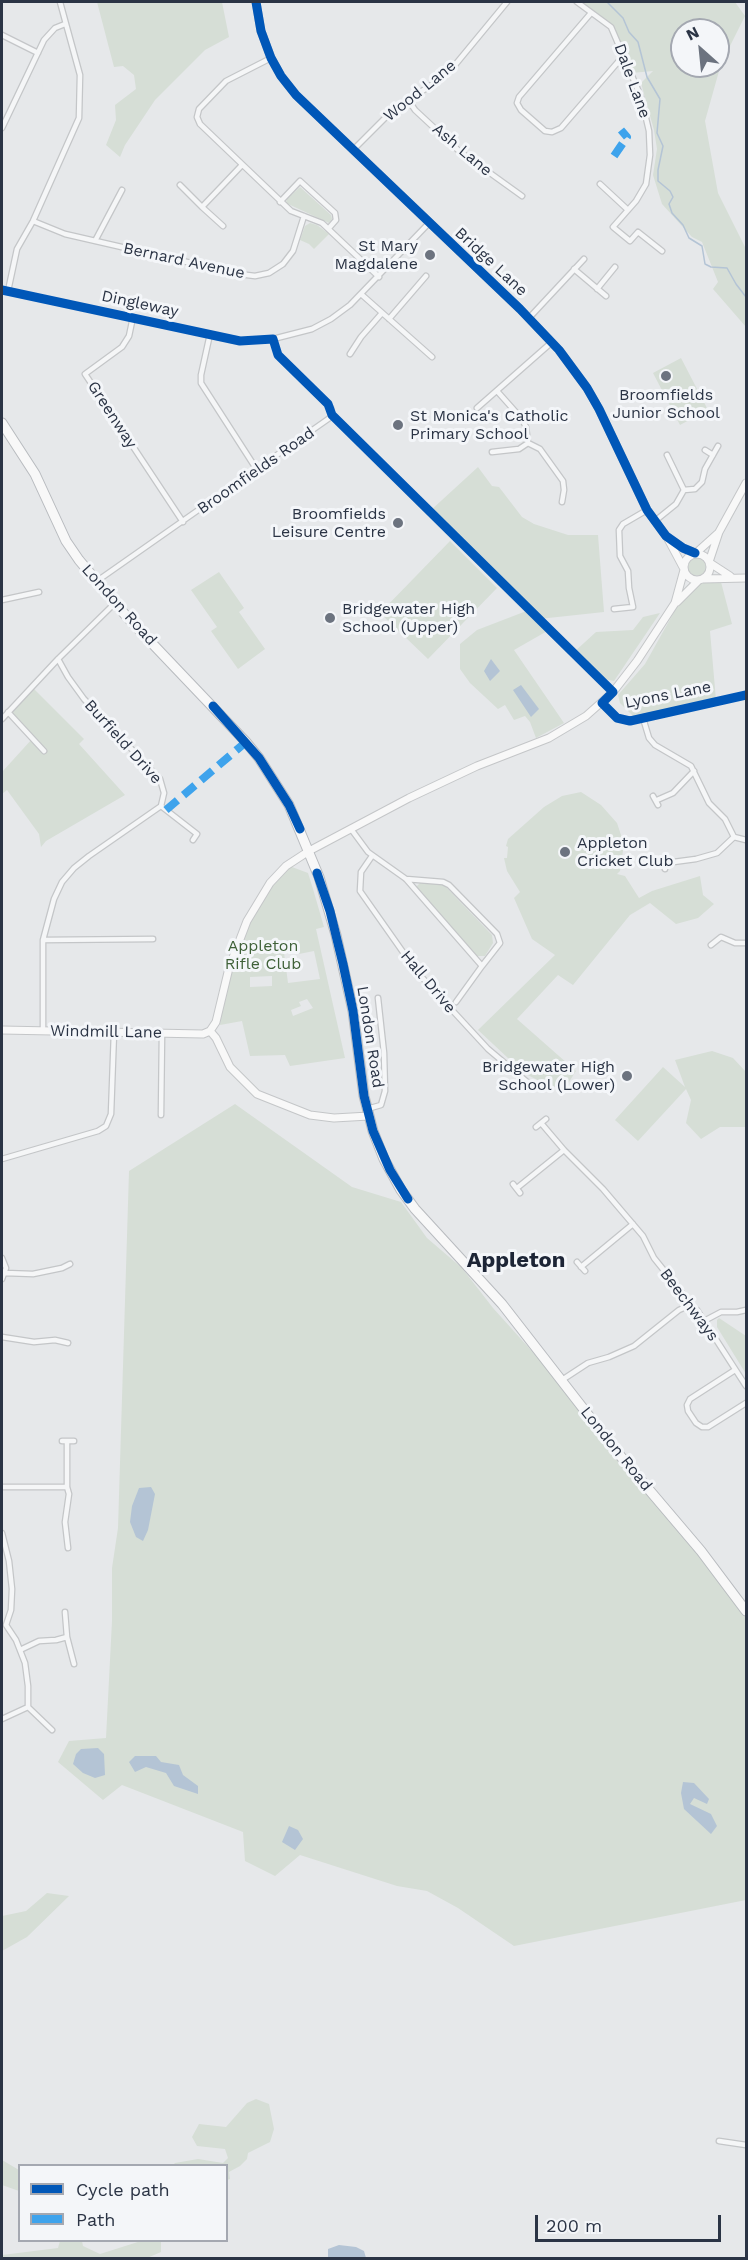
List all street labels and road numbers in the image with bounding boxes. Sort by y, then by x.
street label: Dale Lane [610,41,654,121]
street label: Wood Lane [380,56,460,126]
street label: Ash Lane [428,119,496,181]
street label: Bridge Lane [451,224,531,300]
street label: Bernard Avenue [122,239,246,283]
street label: Dingleway [100,286,180,322]
street label: Greenway [83,378,141,452]
street label: Broomfields Road [194,423,318,519]
street label: London Road [77,560,161,650]
street label: Lyons Lane [623,677,713,713]
street label: Burfield Drive [80,696,166,788]
street label: Hall Drive [396,947,460,1017]
street label: London Road [352,985,388,1089]
street label: Windmill Lane [50,1021,162,1043]
street label: Beechways [655,1265,723,1345]
street label: London Road [576,1403,656,1495]

